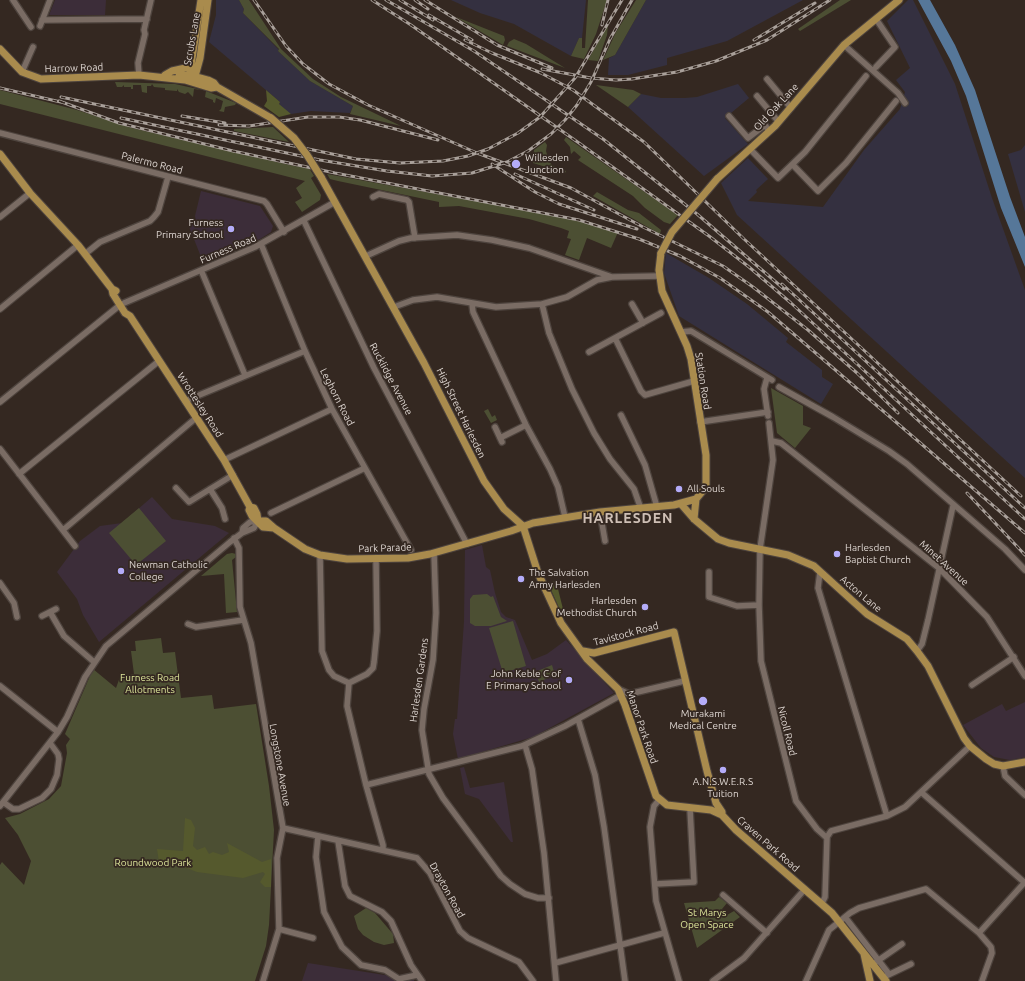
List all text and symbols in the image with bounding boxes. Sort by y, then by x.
street label: Scrubs Lane [181,12,203,66]
street label: Harrow Road [44,61,104,75]
street label: Old Oak Lane [751,81,801,133]
street label: Palermo Road [120,150,184,176]
place label: Willesden Junction [525,152,569,176]
marker: Willesden Junction [510,158,522,170]
place label: Furness Primary School [156,217,223,240]
marker: Furness Primary School [226,224,236,234]
street label: Furness Road [198,232,258,266]
street label: Rucklidge Avenue [367,341,415,417]
street label: Station Road [693,352,713,410]
street label: Leghorn Road [317,366,357,428]
street label: High Street Harlesden [434,366,488,460]
street label: Wrottesley Road [175,370,225,440]
place label: All Souls [687,483,725,495]
marker: All Souls [674,484,684,494]
district label: HARLESDEN [582,510,674,526]
street label: Minet Avenue [917,538,971,588]
street label: Park Parade [358,541,412,555]
place label: Harlesden Baptist Church [845,542,911,566]
marker: Harlesden Baptist Church [832,549,842,559]
place label: Newman Catholic College [129,559,208,582]
marker: Newman Catholic College [116,566,126,576]
place label: The Salvation Army Harlesden [529,567,600,590]
street label: Acton Lane [838,573,884,615]
marker: The Salvation Army Harlesden [516,574,526,584]
place label: Harlesden Methodist Church [557,595,637,618]
marker: Harlesden Methodist Church [640,602,650,612]
street label: Tavistock Road [592,620,660,648]
street label: Harlesden Gardens [407,637,431,723]
place label: John Keble C of E Primary School [486,668,561,692]
park label: Furness Road Allotments [120,672,180,696]
marker: John Keble C of E Primary School [564,675,574,685]
street label: Manor Park Road [624,689,660,765]
marker: Murakami Medical Centre [697,695,709,707]
street label: Nicoll Road [775,705,799,757]
place label: Murakami Medical Centre [669,708,737,732]
street label: Longstone Avenue [267,723,293,807]
marker: A.N.S.W.E.R.S Tuition [718,765,728,775]
place label: A.N.S.W.E.R.S Tuition [693,776,753,800]
street label: Craven Park Road [734,814,802,874]
park label: Roundwood Park [115,857,191,869]
street label: Drayton Road [427,860,467,920]
park label: St Marys Open Space [680,907,734,930]

